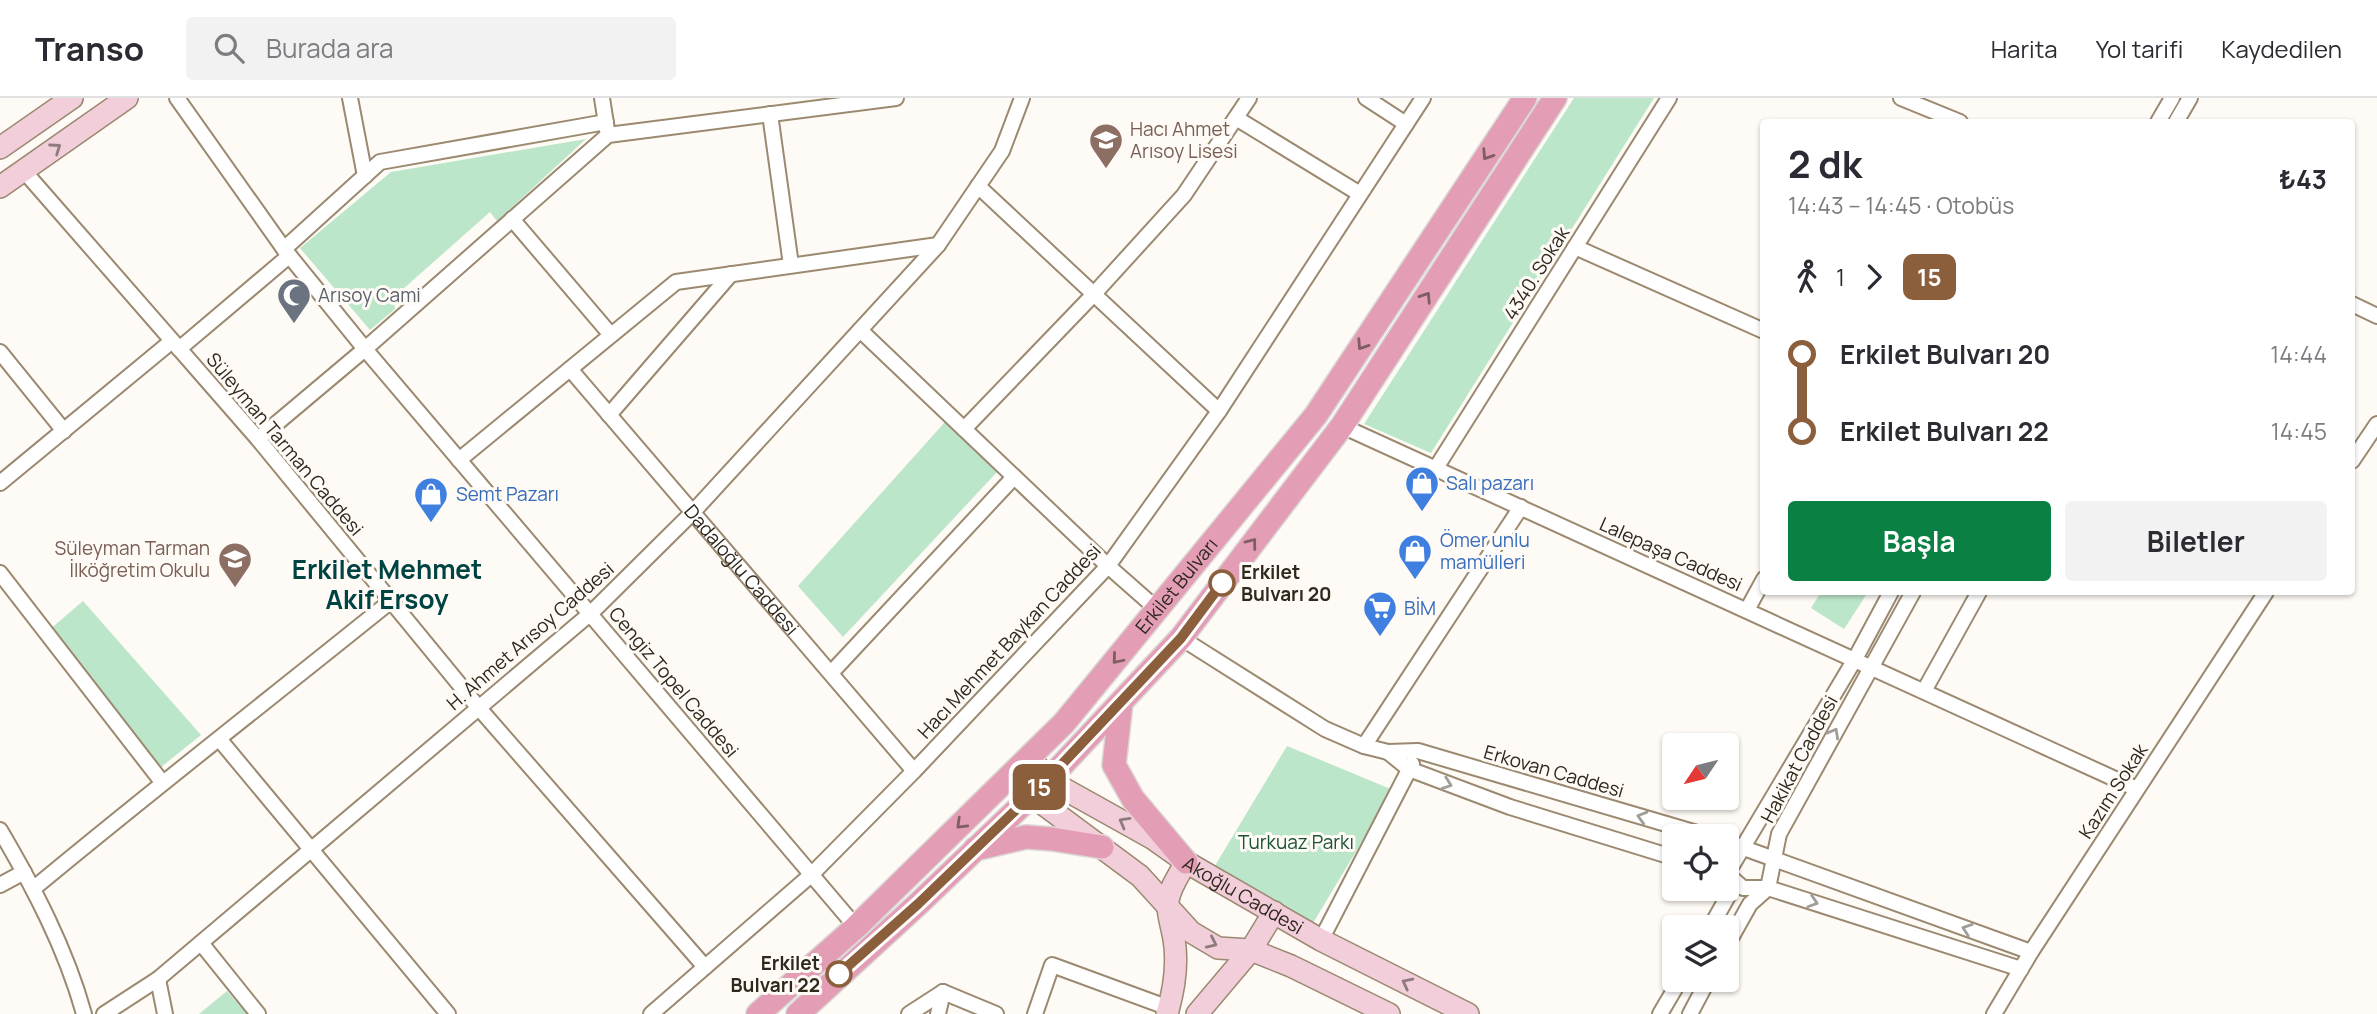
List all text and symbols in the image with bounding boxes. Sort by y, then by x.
search box [186,17,676,80]
text: Transo [35,26,144,71]
icon: search [210,29,248,67]
text: Burada ara [266,30,394,66]
text: Harita [1991,32,2058,65]
text: Yol tarifi [2096,32,2183,65]
text: Kaydedilen [2221,32,2342,65]
place label: Hacı Ahmet Arısoy Lisesi [1130,116,1238,164]
school or university icon: Hacı Ahmet Arısoy Lisesi [1087,121,1125,170]
text: 2 dk [1788,137,1862,189]
one-way arrow [48,144,61,156]
one-way arrow [1483,147,1496,160]
text: ₺43 [2279,161,2327,197]
text: 14:43 – 14:45 · Otobüs [1788,189,2014,221]
street label: 4340. Sokak [1497,221,1575,325]
icon: walk [1788,258,1826,296]
icon: forward [1855,258,1893,296]
text: 15 [1917,260,1942,293]
text: 1 [1836,261,1845,293]
mosque icon: Arısoy Cami [275,276,313,325]
place label: Arısoy Cami [318,282,421,308]
one-way arrow [1417,291,1430,304]
text: Erkilet Bulvarı 20 [1840,336,2050,372]
one-way arrow [1358,337,1370,350]
text: 14:44 [2270,338,2327,370]
street label: Süleyman Tarman Caddesi [201,347,369,541]
text: Erkilet Bulvarı 22 [1840,413,2049,449]
text: 14:45 [2271,415,2327,447]
shop icon: Salı pazarı [1403,464,1441,513]
place label: Salı pazarı [1446,470,1534,496]
shop icon: Semt Pazarı [412,475,450,524]
place label: Semt Pazarı [456,481,559,507]
street label: Dadaloğlu Caddesi [678,499,805,640]
button: Başla [1788,501,2051,581]
button: Biletler [2065,501,2327,581]
street label: Lalepaşa Caddesi [1595,511,1747,597]
place label: Ömer unlu mamülleri [1440,527,1530,575]
street label: Erkilet Bulvarı [1129,532,1224,639]
shop icon: Ömer unlu mamülleri [1396,532,1434,581]
place label: Süleyman Tarman İlköğretim Okulu [55,535,210,583]
street label: Hacı Mehmet Baykan Caddesi [912,538,1106,744]
one-way arrow [1244,538,1257,551]
school or university icon: Süleyman Tarman İlköğretim Okulu [216,540,254,589]
district label: Erkilet Mehmet Akif Ersoy [292,551,482,617]
street label: H. Ahmet Arısoy Caddesi [441,556,619,716]
place label: Erkilet Bulvarı 20 [1241,559,1332,607]
marker: Erkilet Bulvarı 20 [1209,570,1235,596]
supermarket icon: BİM [1361,589,1399,638]
place label: BİM [1404,595,1436,621]
street label: Cengiz Topel Caddesi [603,601,745,763]
one-way arrow [1113,651,1125,664]
street label: Hakikat Caddesi [1754,691,1844,827]
one-way arrow [1826,728,1839,741]
north arrow [1662,733,1740,810]
map controls [1662,733,1739,992]
street label: Kazım Sokak [2073,738,2154,844]
street label: Erkovan Caddesi [1481,739,1627,803]
line badge: 15 [1007,764,1070,810]
text: 15 [1027,770,1051,803]
one-way arrow [1441,775,1453,789]
one-way arrow [1636,811,1648,826]
one-way arrow [956,816,969,829]
one-way arrow [1119,817,1132,830]
button: locate [1662,824,1739,901]
park label: Turkuaz Parkı [1238,829,1354,855]
street label: Akoğlu Caddesi [1178,850,1308,940]
one-way arrow [1806,894,1818,908]
button: layers [1662,915,1739,992]
one-way arrow [1962,923,1974,937]
one-way arrow [1205,935,1217,949]
place label: Erkilet Bulvarı 22 [731,950,820,998]
marker: Erkilet Bulvarı 22 [826,961,852,987]
one-way arrow [1402,978,1414,992]

